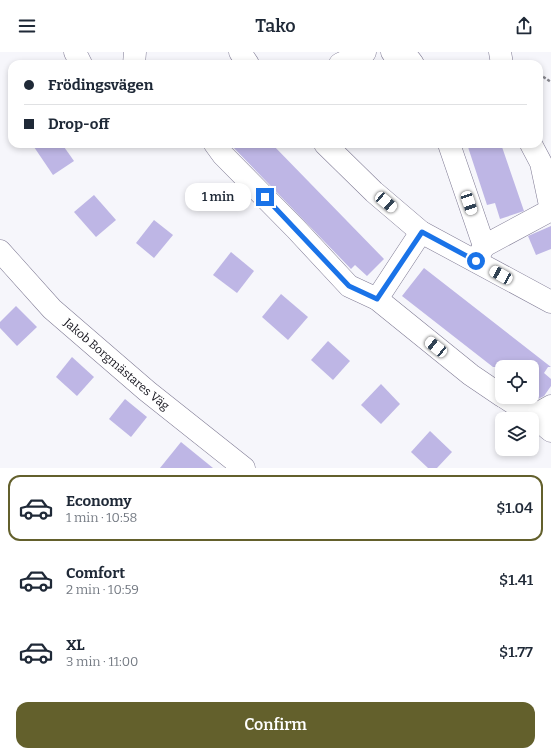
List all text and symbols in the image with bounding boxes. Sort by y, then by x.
icon: menu [16,15,38,37]
text: Tako [255,15,296,37]
icon: share [513,15,535,37]
text: Frödingsvägen [48,76,153,94]
text: Drop-off [48,115,109,133]
callout: 1 min [185,183,251,211]
route end [256,188,274,206]
text: 1 min [202,189,234,204]
car [373,190,399,214]
car [459,190,479,216]
route start [467,252,485,270]
car [488,264,514,286]
street label: Jakob Borgmästares Väg [60,315,172,413]
car [423,335,449,359]
map controls [495,360,539,456]
button: locate [495,360,539,404]
button: layers [495,412,539,456]
icon: car [18,490,54,526]
text: Economy [66,492,132,510]
text: $1.04 [496,499,533,517]
text: 1 min · 10:58 [66,510,137,525]
icon: car [18,562,54,598]
text: Comfort [66,564,125,582]
text: $1.41 [499,571,533,589]
text: 2 min · 10:59 [66,582,139,597]
icon: car [18,634,54,670]
text: XL [66,636,85,654]
text: $1.77 [499,643,533,661]
text: 3 min · 11:00 [66,654,138,669]
button: Confirm [16,702,535,748]

